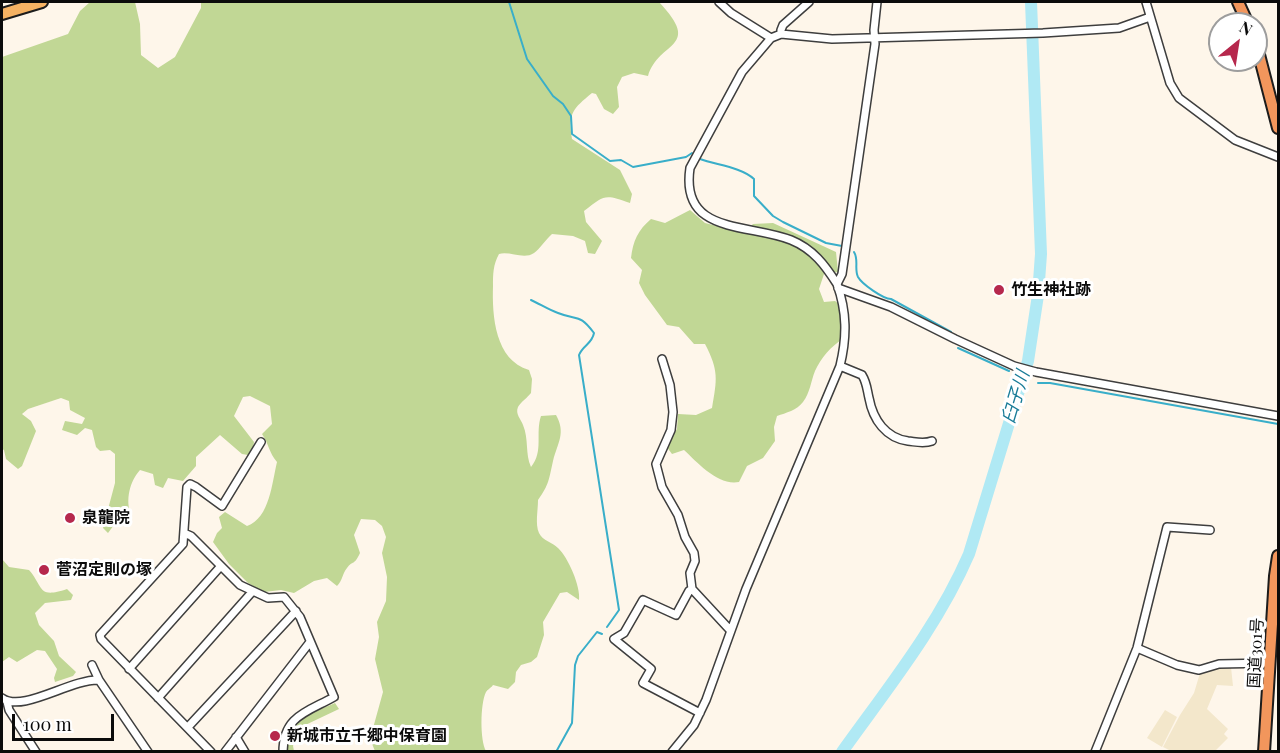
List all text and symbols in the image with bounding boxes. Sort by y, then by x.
north arrow [1208,12,1268,72]
text: N [1236,16,1257,40]
place label: 竹生神社跡 [1011,280,1091,300]
marker: 竹生神社跡 [992,283,1006,297]
water label: 臼子川 [998,368,1034,426]
place label: 泉龍院 [82,508,130,528]
marker: 泉龍院 [63,511,77,525]
place label: 菅沼定則の塚 [56,560,152,580]
marker: 菅沼定則の塚 [37,563,51,577]
street label: 国道301号 [1245,617,1267,689]
scale bar [15,702,117,740]
text: 100 m [23,712,72,736]
place label: 新城市立千郷中保育園 [287,726,447,746]
marker: 新城市立千郷中保育園 [268,729,282,743]

